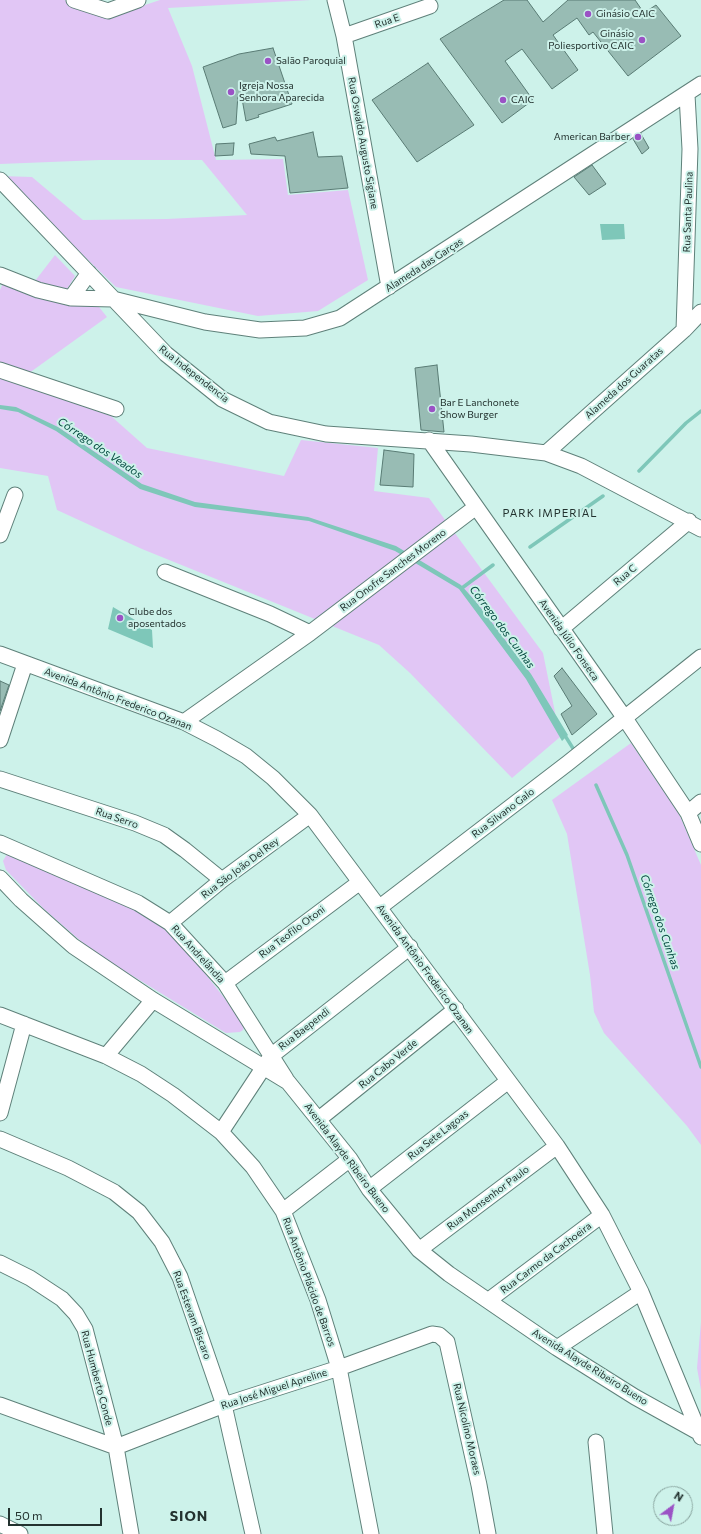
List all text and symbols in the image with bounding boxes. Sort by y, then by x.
place label: Ginásio CAIC [596,8,655,20]
marker: Ginásio CAIC [583,9,593,19]
street label: Rua E [373,11,401,31]
place label: Ginásio Poliesportivo CAIC [548,28,634,52]
marker: Ginásio Poliesportivo CAIC [637,35,647,45]
place label: Salão Paroquial [276,55,346,67]
marker: Salão Paroquial [263,56,273,66]
street label: Rua Oswaldo Augusto Sigiane [345,76,381,210]
place label: Igreja Nossa Senhora Aparecida [239,80,324,104]
marker: Igreja Nossa Senhora Aparecida [226,87,236,97]
place label: CAIC [511,94,534,106]
marker: CAIC [498,95,508,105]
place label: American Barber [554,131,630,143]
marker: American Barber [633,132,643,142]
street label: Rua Santa Paulina [681,172,695,252]
street label: Alameda das Garças [383,235,465,295]
street label: Rua Independencia [157,343,231,405]
street label: Alameda dos Guaratas [583,345,665,421]
place label: Bar E Lanchonete Show Burger [440,397,519,420]
marker: Bar E Lanchonete Show Burger [427,404,437,414]
water label: Córrego dos Veados [55,415,145,481]
district label: PARK IMPERIAL [502,506,598,520]
street label: Rua Onofre Sanches Moreno [338,526,448,614]
street label: Rua C [611,562,639,588]
water label: Córrego dos Cunhas [467,583,537,671]
street label: Avenida Júlio Fonseca [536,597,602,683]
place label: Clube dos aposentados [128,606,186,630]
marker: Clube dos aposentados [115,613,125,623]
street label: Avenida Antônio Frederico Ozanan [43,665,193,733]
street label: Rua Silvano Galo [469,786,537,840]
street label: Rua Serro [94,805,140,831]
street label: Rua São João Del Rey [199,835,281,901]
water label: Córrego dos Cunhas [637,873,683,971]
street label: Avenida Antônio Frederico Ozanan [374,902,476,1036]
street label: Rua Teofilo Otoni [257,903,327,961]
street label: Rua Andrelândia [169,923,227,985]
street label: Rua Baependi [276,1005,332,1053]
street label: Rua Cabo Verde [356,1037,420,1091]
street label: Avenida Alayde Ribeiro Bueno [302,1101,392,1215]
street label: Rua Sete Lagoas [405,1108,471,1162]
street label: Rua Monsenhor Paulo [445,1163,531,1233]
street label: Rua Antônio Plácido de Barros [280,1216,338,1348]
street label: Rua Carmo da Cachoeira [498,1220,594,1296]
street label: Rua Estevam Biscaro [170,1269,214,1361]
street label: Avenida Alayde Ribeiro Bueno [530,1326,650,1408]
street label: Rua Humberto Conde [79,1329,115,1427]
street label: Rua José Miguel Apreline [219,1366,329,1412]
street label: Rua Nicolino Moraes [451,1382,483,1476]
north arrow [653,1486,693,1526]
text: N [672,1489,686,1504]
scale bar [10,1500,104,1526]
text: 50 m [15,1508,43,1522]
district label: SION [170,1508,208,1524]

